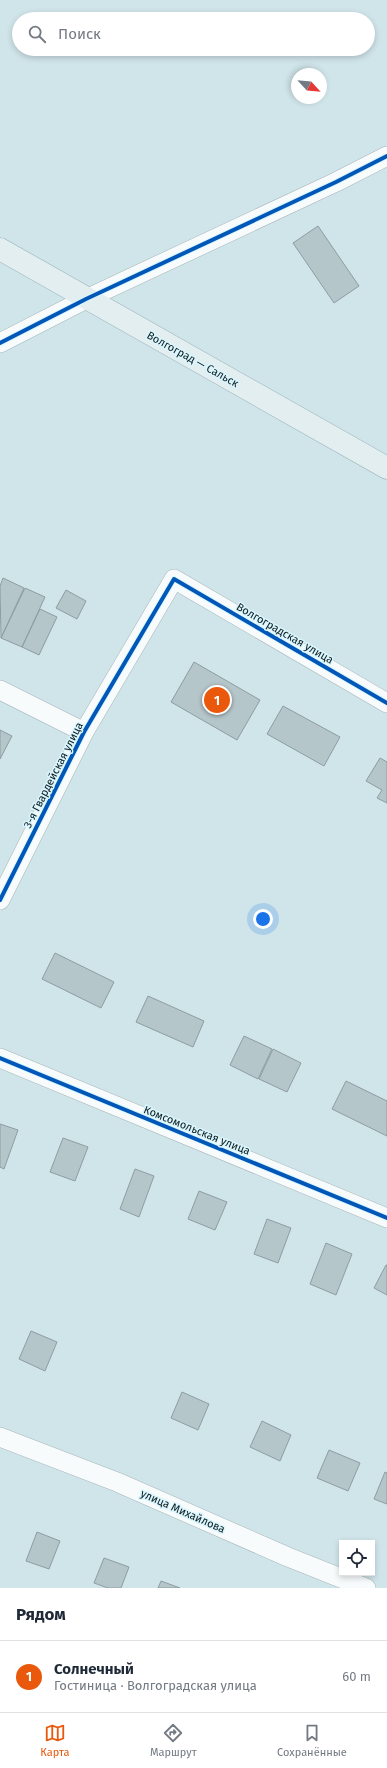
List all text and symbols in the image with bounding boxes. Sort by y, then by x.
search box [12,12,375,56]
icon: search [26,23,48,45]
text: Поиск [58,25,101,43]
north arrow [291,68,327,104]
street label: Волгоград — Сальск [145,329,241,390]
street label: Волгоградская улица [234,600,336,667]
pin: 1 [204,685,230,715]
street label: 3-я Гвардейская улица [21,720,86,830]
your location [253,909,273,929]
street label: Комсомольская улица [142,1103,252,1158]
street label: улица Михайлова [138,1487,227,1536]
map controls [339,1540,375,1576]
button: locate [339,1540,375,1576]
text: Рядом [16,1604,66,1625]
text: Солнечный [54,1660,134,1678]
text: 1 [26,1669,32,1684]
text: 60 m [342,1669,371,1684]
text: Гостиница · Волгоградская улица [54,1678,257,1693]
tab: Карта [40,1722,69,1759]
tab: Маршрут [150,1722,197,1759]
tab: Сохранённые [277,1722,347,1759]

